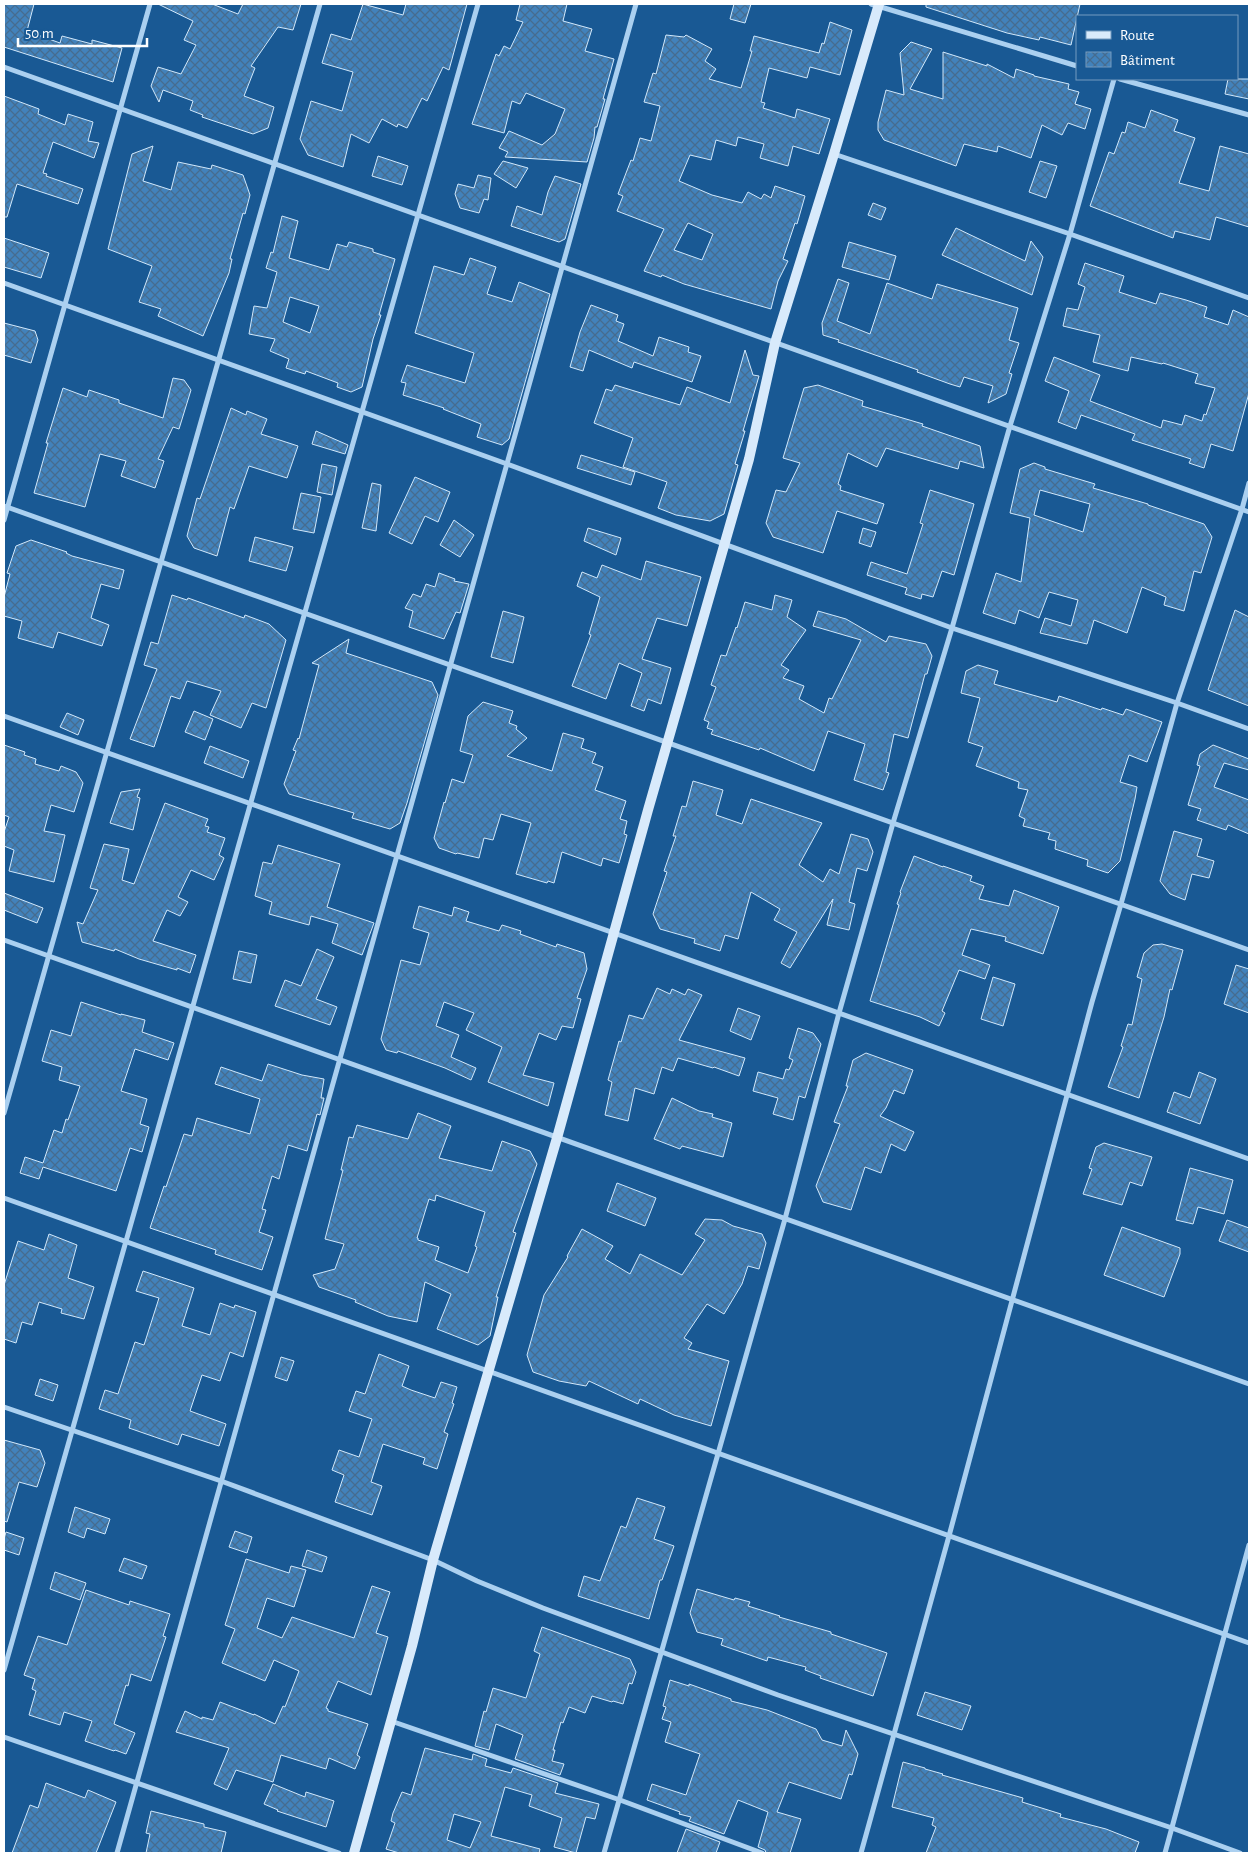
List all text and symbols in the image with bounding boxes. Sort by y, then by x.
scale bar [18,15,146,47]
legend [1076,15,1238,80]
text: 50 m [25,26,54,41]
text: Route [1120,28,1154,43]
text: Bâtiment [1120,53,1175,68]

